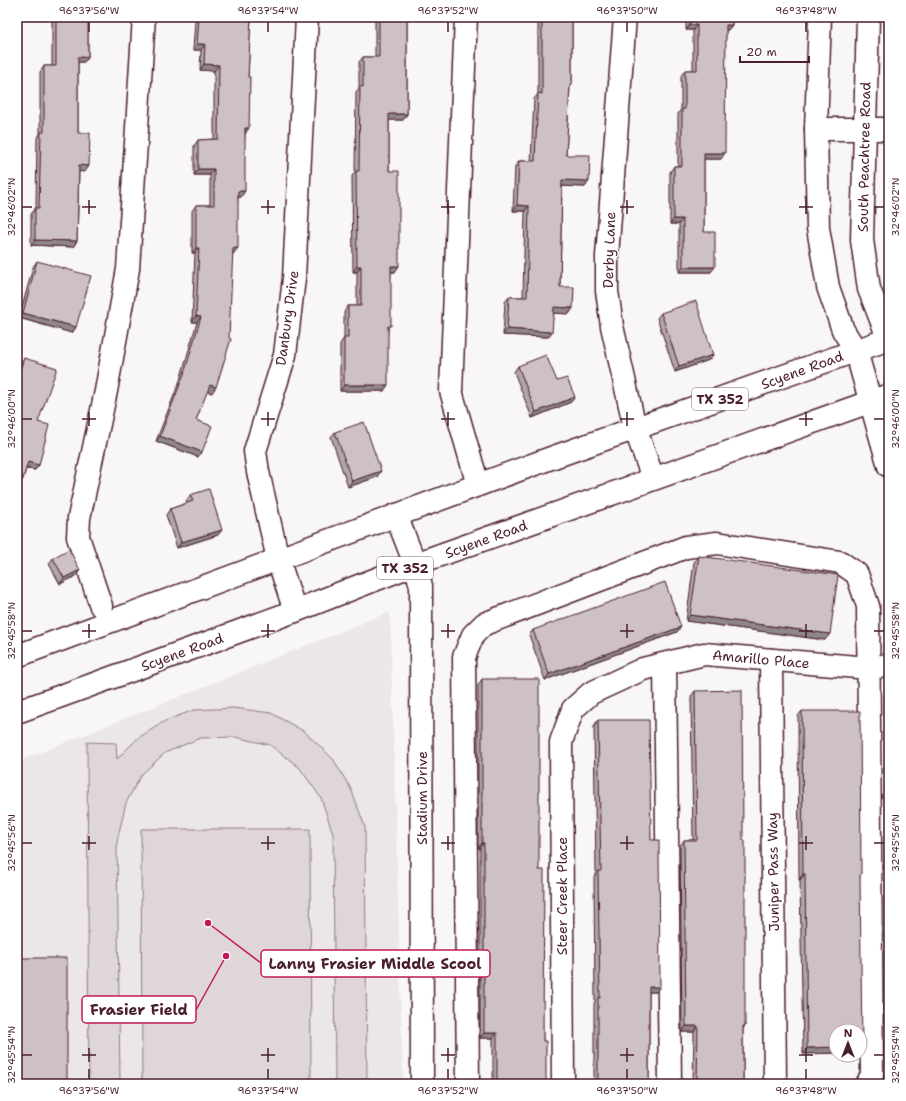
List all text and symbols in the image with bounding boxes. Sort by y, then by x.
text: 96°37'56"W [59,4,120,17]
text: 96°37'54"W [237,4,299,17]
text: 96°37'52"W [418,4,479,17]
text: 96°37'50"W [596,4,658,17]
text: 96°37'48"W [775,4,837,17]
scale bar [740,38,809,64]
text: 20 m [746,44,777,60]
street label: South Peachtree Road [854,82,874,232]
text: 32°46'02"N [5,178,18,236]
text: 32°46'02"N [889,178,902,236]
street label: Derby Lane [599,211,619,289]
street label: Danbury Drive [271,269,303,367]
street label: Scyene Road [758,347,846,393]
road number: TX 352 [692,388,748,410]
text: 32°46'00"N [5,389,18,449]
text: 32°46'00"N [889,389,902,449]
street label: Scyene Road [442,516,530,562]
road number: TX 352 [377,557,433,579]
text: 32°45'58"N [5,602,18,660]
text: 32°45'58"N [889,602,902,660]
street label: Scyene Road [138,629,226,675]
street label: Amarillo Place [712,646,811,672]
street label: Stadium Drive [413,751,431,845]
street label: Juniper Pass Way [763,812,783,932]
text: 32°45'56"N [5,814,18,872]
text: 32°45'56"N [889,814,902,872]
street label: Steer Creek Place [553,837,571,955]
callout: Lanny Frasier Middle Scool [261,950,490,977]
text: Lanny Frasier Middle Scool [269,954,482,974]
callout: Frasier Field [82,996,196,1023]
text: Frasier Field [90,1000,188,1020]
north arrow [828,1023,868,1063]
text: 32°45'54"N [5,1026,18,1084]
text: N [844,1026,853,1041]
text: 32°45'54"N [889,1026,902,1084]
text: 96°37'56"W [59,1084,120,1097]
text: 96°37'54"W [237,1084,299,1097]
text: 96°37'52"W [418,1084,479,1097]
text: 96°37'50"W [596,1084,658,1097]
text: 96°37'48"W [775,1084,837,1097]

